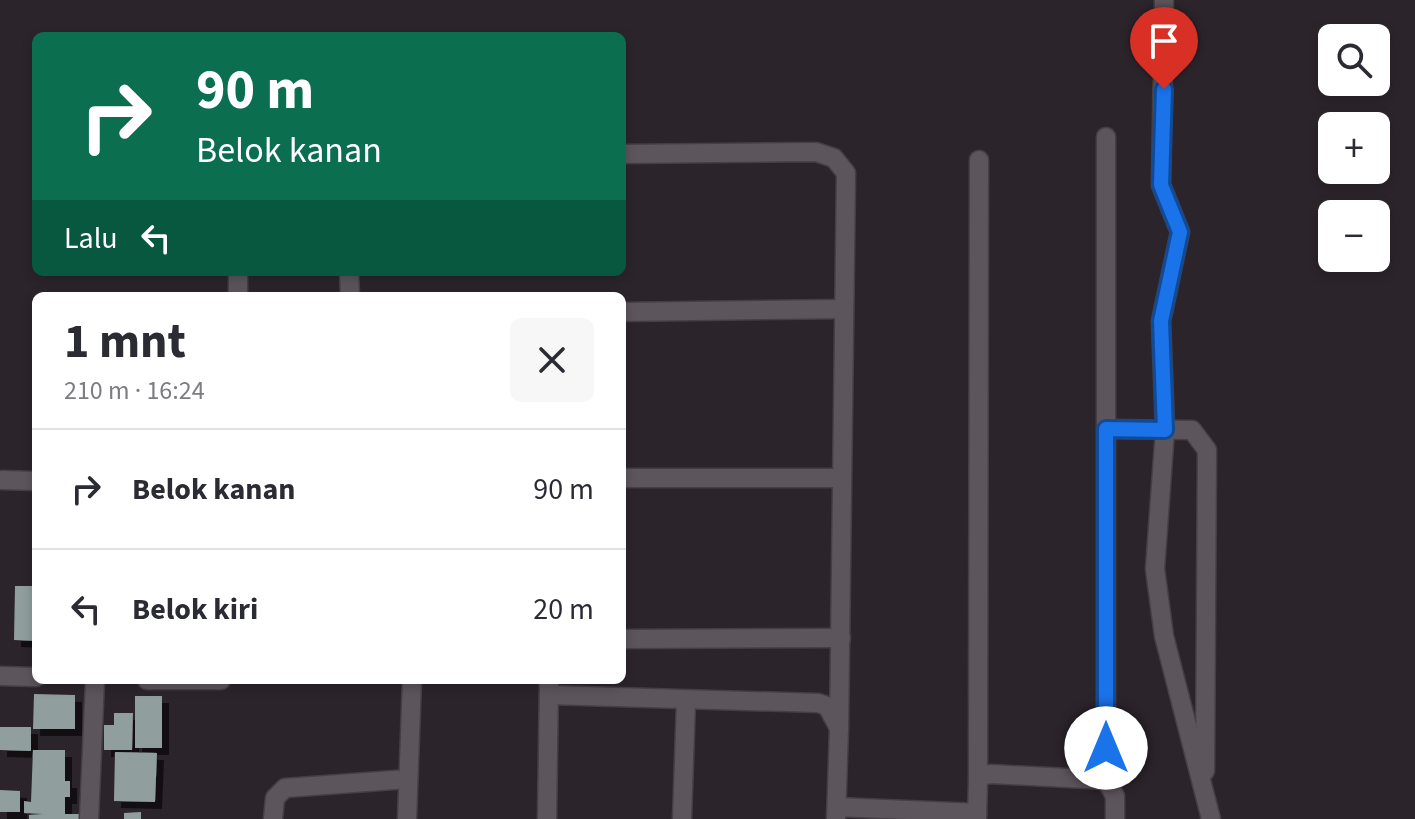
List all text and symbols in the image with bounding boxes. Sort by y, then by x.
pin [1130,7,1198,89]
icon: arrive [1142,19,1186,63]
map controls [1318,24,1390,272]
button: search [1318,24,1390,96]
text: 90 m [196,51,314,130]
icon: right [64,64,168,168]
button: + [1318,112,1390,184]
text: Belok kanan [196,125,382,176]
button: − [1318,200,1390,272]
icon: left [134,216,178,260]
text: Lalu [64,217,118,260]
text: 1 mnt [64,308,186,376]
button: close [510,318,594,402]
text: 210 m · 16:24 [64,372,205,409]
icon: right [64,467,108,511]
text: Belok kanan [132,468,295,511]
text: 90 m [533,468,594,511]
icon: left [64,587,108,631]
text: Belok kiri [132,588,258,631]
text: 20 m [533,588,594,631]
position arrow [1064,706,1148,790]

